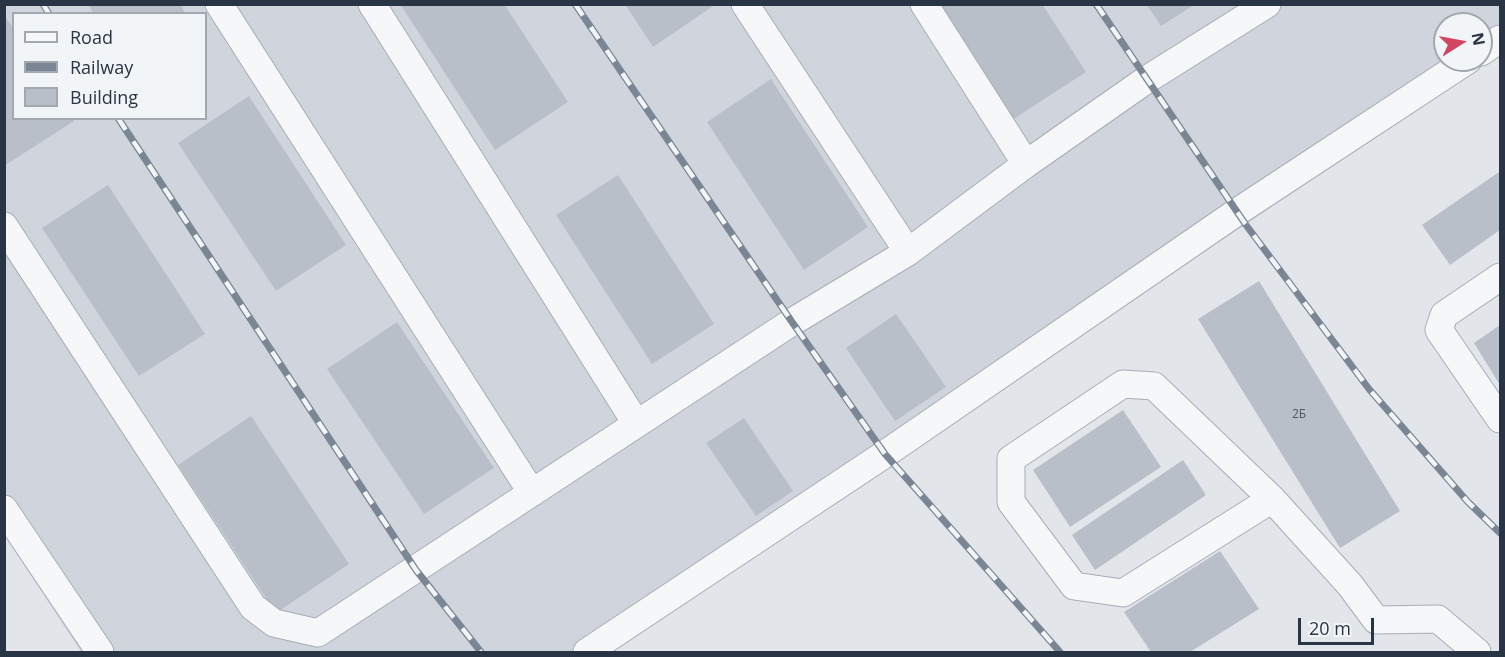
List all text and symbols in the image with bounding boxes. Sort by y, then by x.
legend [12,12,207,120]
north arrow [1433,12,1493,72]
text: Road [70,25,113,49]
text: N [1467,30,1491,47]
text: Railway [70,55,133,79]
text: Building [70,85,138,109]
house number: 2Б [1292,408,1306,422]
scale bar [1301,606,1378,644]
text: 20 m [1309,616,1351,640]

